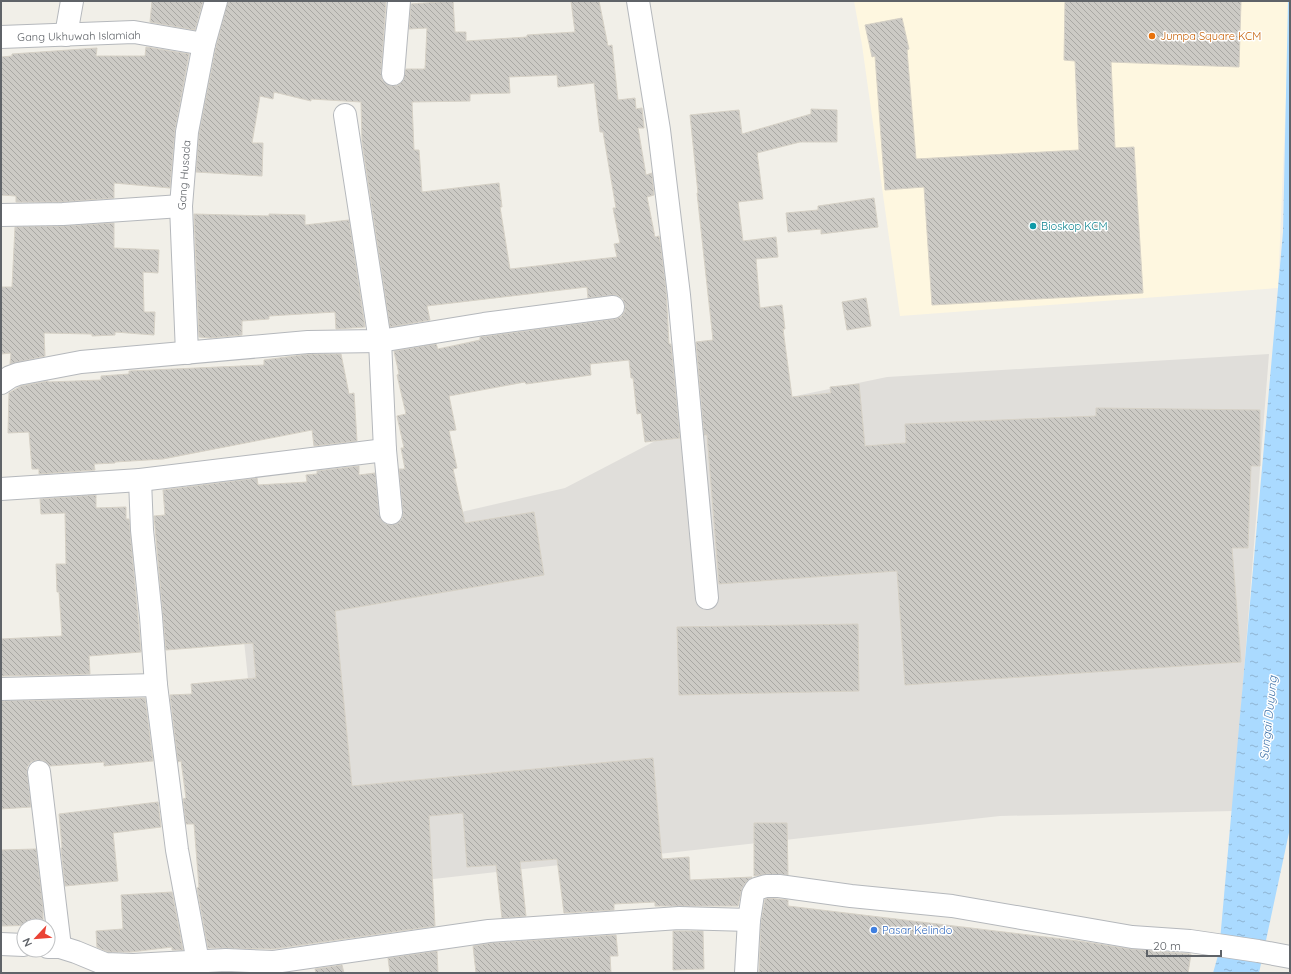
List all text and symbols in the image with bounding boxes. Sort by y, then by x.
street label: Gang Ukhuwah Islamiah [17,28,141,44]
place label: Jumpa Square KCM [1160,29,1261,43]
marker: Jumpa Square KCM [1147,31,1157,41]
street label: Gang Husada [175,140,193,210]
place label: Bioskop KCM [1041,219,1108,233]
marker: Bioskop KCM [1028,221,1038,231]
water label: Sungai Duyung [1256,674,1280,761]
north arrow [16,918,56,958]
place label: Pasar Kelindo [882,923,953,937]
marker: Pasar Kelindo [869,925,879,935]
scale bar [1147,932,1221,958]
text: N [19,936,35,949]
text: 20 m [1153,938,1181,953]

